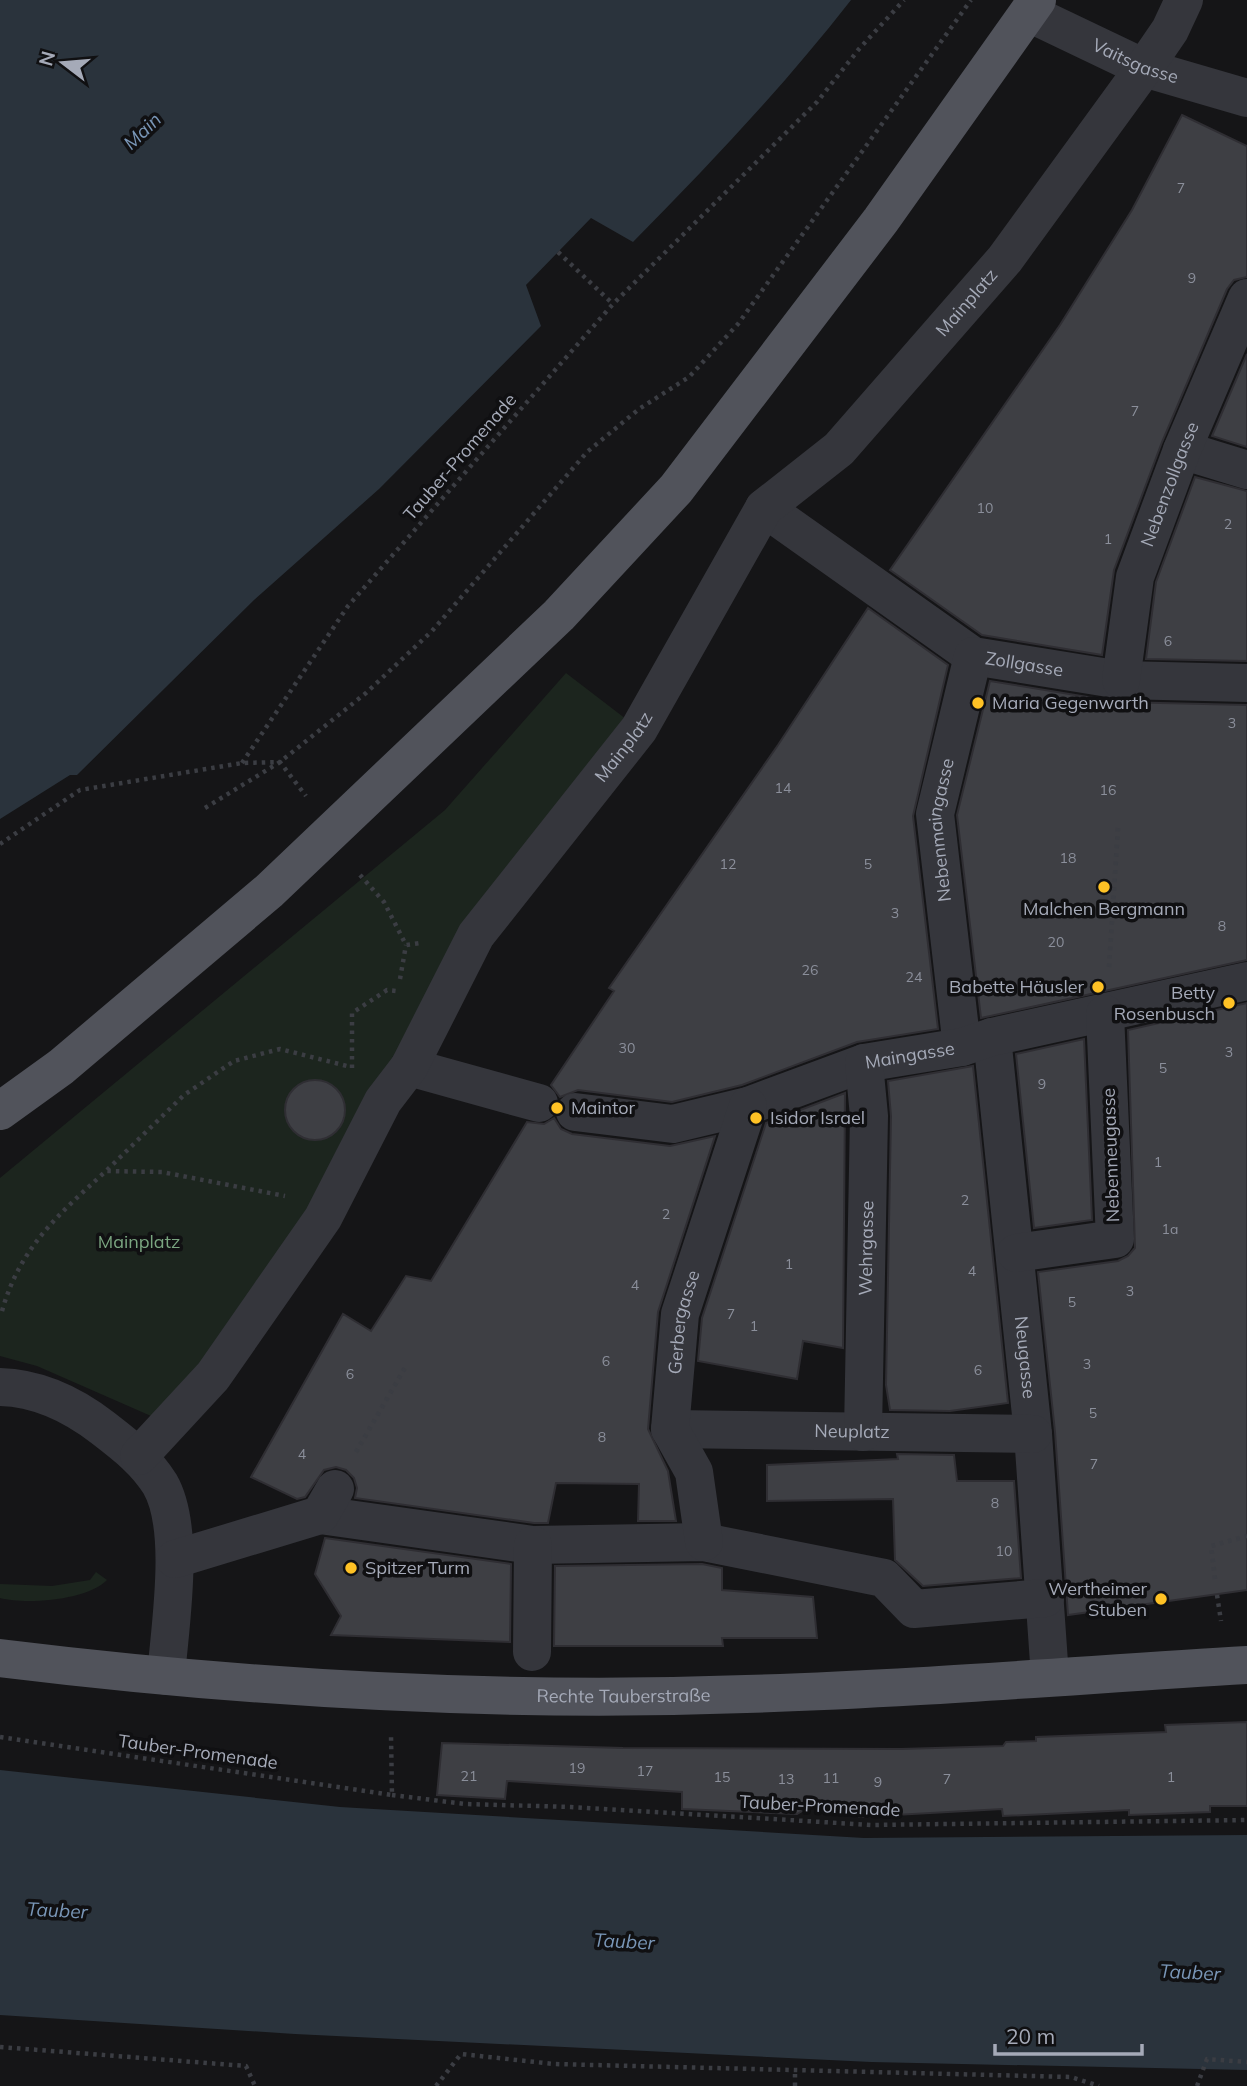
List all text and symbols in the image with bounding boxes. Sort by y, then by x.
north arrow [28,28,98,98]
street label: Vaitsgasse [1089,33,1181,88]
text: N [33,48,60,69]
water label: Main [118,107,166,155]
house number: 7 [1177,179,1185,197]
street label: Mainplatz [931,264,1002,341]
house number: 9 [1188,269,1196,287]
street label: Tauber-Promenade [398,388,521,525]
house number: 7 [1131,402,1139,420]
street label: Nebenzollgasse [1135,418,1204,550]
house number: 10 [977,499,993,517]
house number: 2 [1224,515,1232,533]
house number: 1 [1104,530,1112,548]
house number: 6 [1164,632,1172,650]
street label: Zollgasse [984,646,1065,681]
place label: Maria Gegenwarth [992,691,1149,714]
marker: Maria Gegenwarth [970,695,986,711]
street label: Mainplatz [589,708,657,787]
house number: 3 [1228,714,1236,732]
street label: Nebenmaingasse [923,756,959,903]
house number: 14 [775,779,792,797]
house number: 16 [1100,781,1116,799]
house number: 18 [1060,849,1076,867]
house number: 12 [720,855,736,873]
house number: 5 [864,855,872,873]
marker: Malchen Bergmann [1096,879,1112,895]
place label: Malchen Bergmann [1023,897,1185,920]
house number: 3 [891,904,899,922]
house number: 8 [1218,917,1226,935]
house number: 20 [1048,933,1064,951]
house number: 26 [802,961,818,979]
house number: 24 [906,968,923,986]
place label: Babette Häusler [949,975,1084,998]
marker: Babette Häusler [1090,979,1106,995]
place label: Betty Rosenbusch [1114,981,1215,1025]
marker: Betty Rosenbusch [1221,995,1237,1011]
street label: Maingasse [863,1036,956,1074]
house number: 30 [619,1039,635,1057]
house number: 3 [1225,1043,1233,1061]
house number: 5 [1159,1059,1167,1077]
house number: 9 [1038,1075,1046,1093]
street label: Nebenneugasse [1097,1087,1124,1223]
place label: Maintor [571,1096,636,1119]
marker: Maintor [549,1100,565,1116]
place label: Isidor Israel [770,1106,865,1129]
marker: Isidor Israel [748,1110,764,1126]
house number: 1 [1154,1153,1162,1171]
house number: 2 [961,1191,969,1209]
street label: Wehrgasse [854,1200,878,1296]
house number: 2 [662,1205,670,1223]
house number: 1a [1162,1220,1178,1238]
park label: Mainplatz [98,1230,180,1253]
house number: 1 [785,1255,793,1273]
house number: 4 [968,1262,977,1280]
street label: Gerbergasse [663,1267,705,1375]
house number: 4 [631,1276,640,1294]
house number: 3 [1126,1282,1134,1300]
house number: 5 [1068,1293,1076,1311]
house number: 7 [727,1305,735,1323]
street label: Neugasse [1010,1315,1041,1400]
house number: 1 [750,1317,758,1335]
house number: 6 [602,1352,610,1370]
house number: 3 [1083,1355,1091,1373]
house number: 6 [974,1361,982,1379]
house number: 6 [346,1365,354,1383]
house number: 5 [1089,1404,1097,1422]
street label: Neuplatz [814,1419,890,1443]
house number: 8 [598,1428,606,1446]
house number: 4 [298,1445,307,1463]
house number: 7 [1090,1455,1098,1473]
house number: 8 [991,1494,999,1512]
house number: 10 [996,1542,1012,1560]
place label: Spitzer Turm [365,1556,470,1579]
marker: Spitzer Turm [343,1560,359,1576]
place label: Wertheimer Stuben [1048,1577,1147,1621]
marker: Wertheimer Stuben [1153,1591,1169,1607]
street label: Rechte Tauberstraße [536,1683,711,1708]
street label: Tauber-Promenade [117,1729,279,1774]
house number: 19 [569,1759,585,1777]
house number: 17 [637,1762,653,1780]
house number: 21 [461,1767,477,1785]
house number: 15 [714,1768,730,1786]
house number: 1 [1167,1768,1175,1786]
house number: 11 [823,1769,839,1787]
house number: 13 [778,1770,794,1788]
house number: 7 [943,1770,951,1788]
house number: 9 [874,1773,882,1791]
street label: Tauber-Promenade [739,1790,901,1821]
water label: Tauber [26,1896,89,1924]
water label: Tauber [593,1927,656,1955]
water label: Tauber [1159,1958,1222,1986]
scale bar [995,2012,1142,2056]
text: 20 m [1006,2023,1055,2049]

